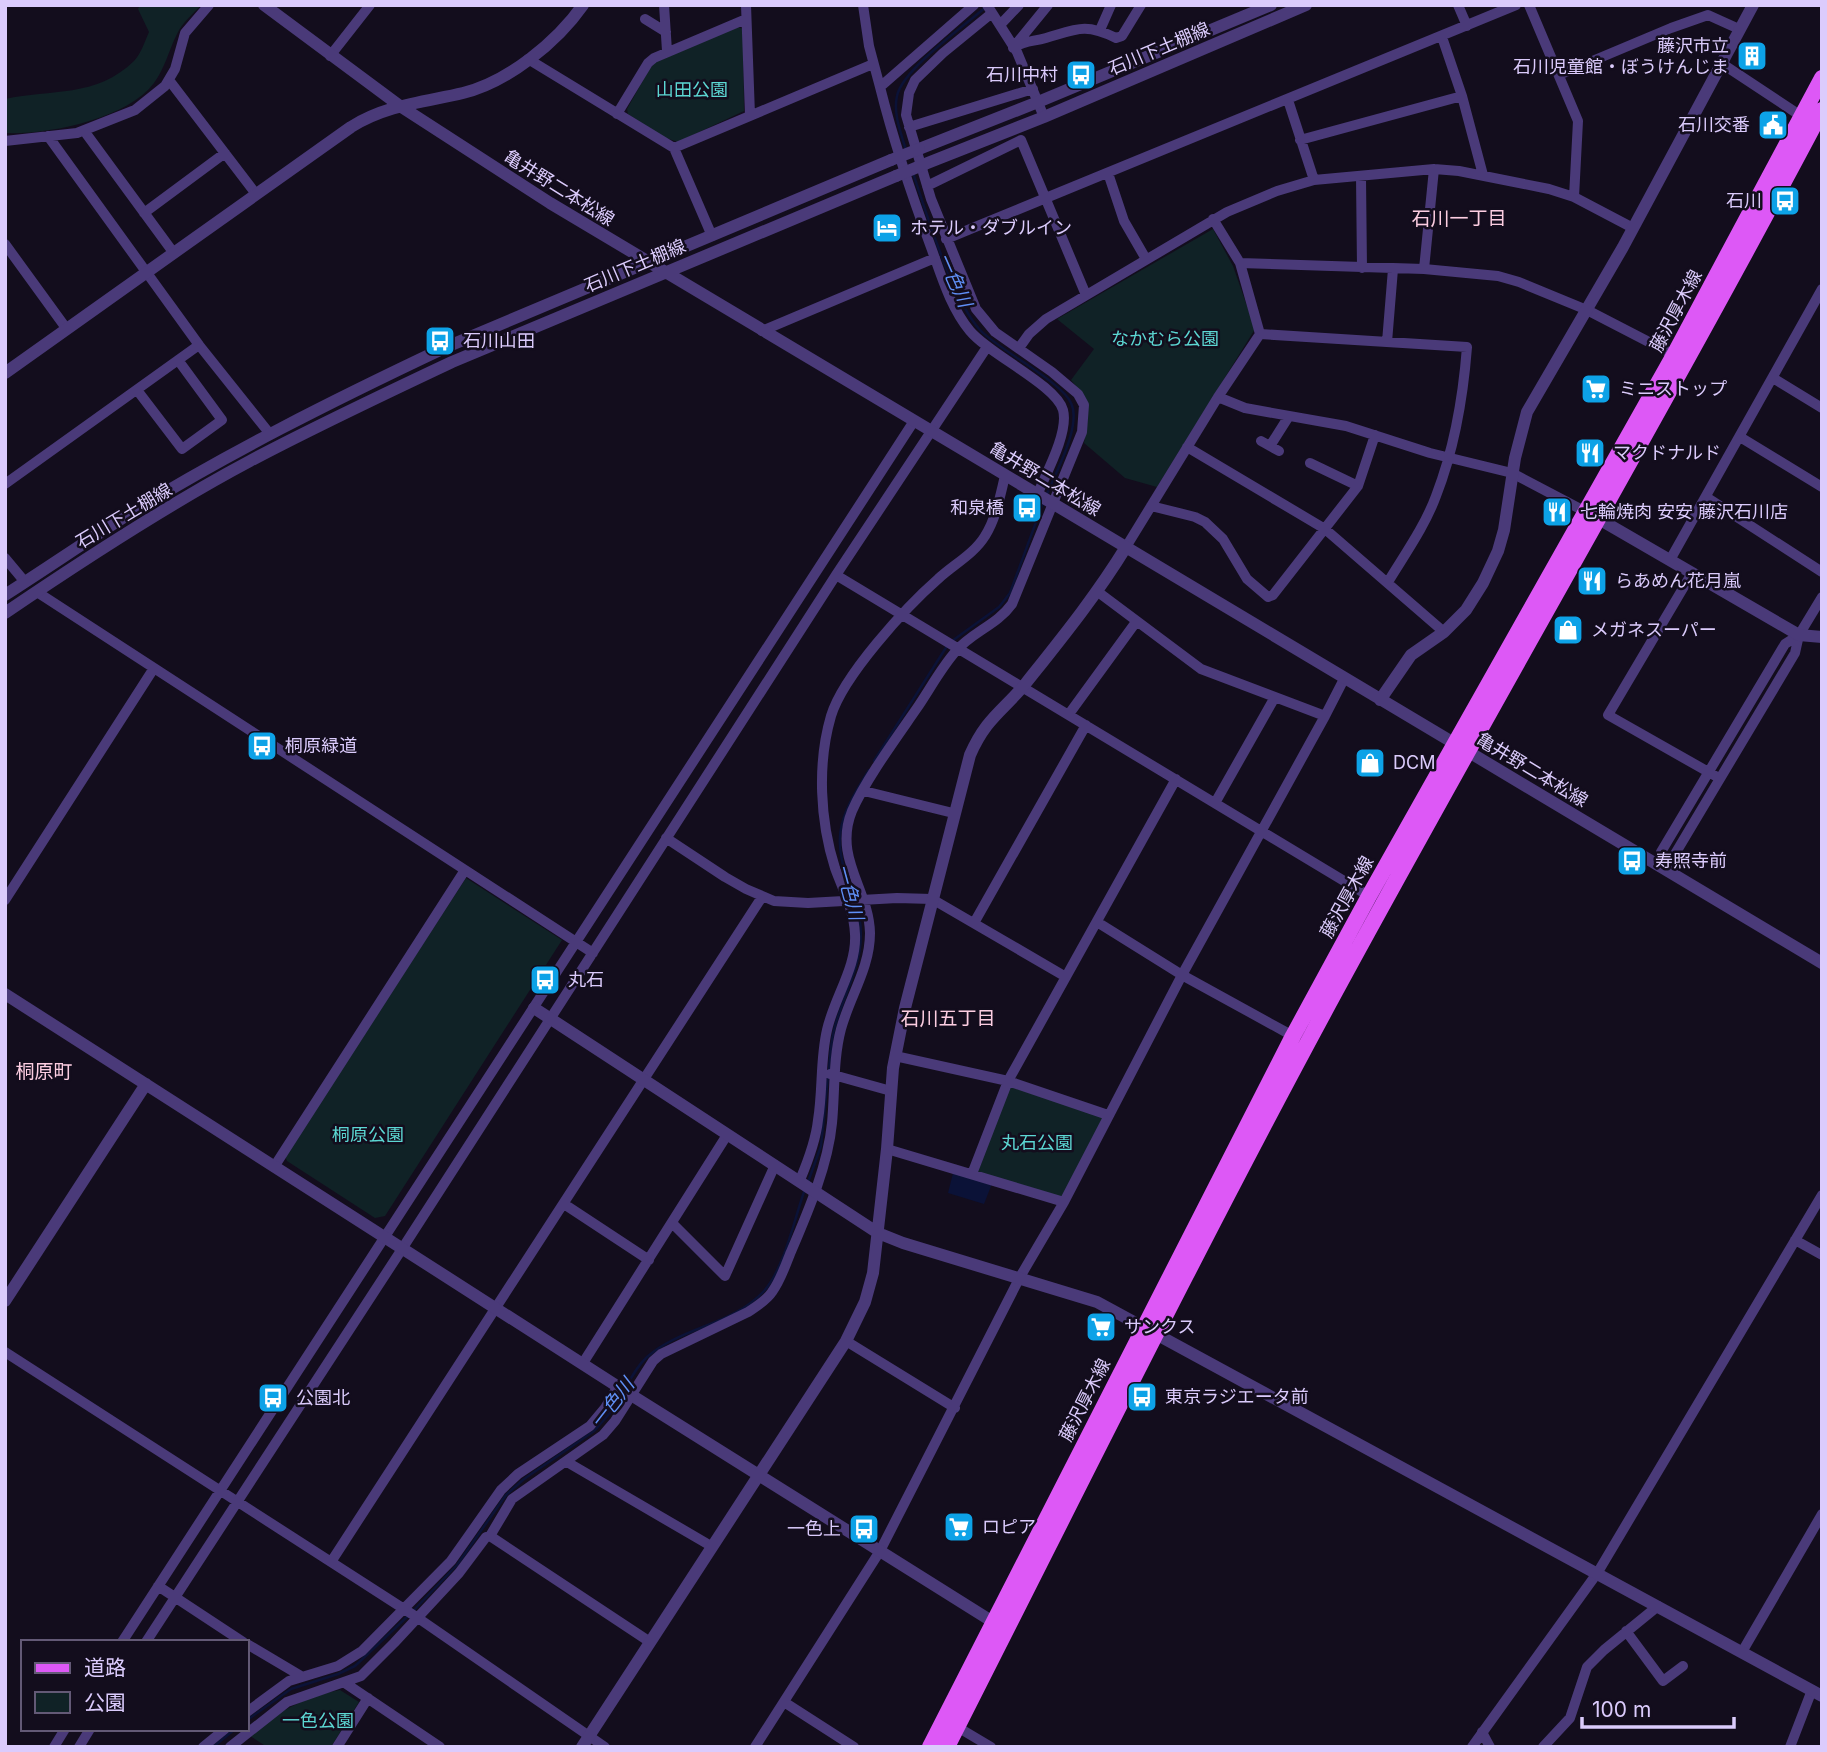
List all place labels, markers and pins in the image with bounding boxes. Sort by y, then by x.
place label: 藤沢市立 石川児童館・ぼうけんじま [1513,35,1729,77]
building icon: 藤沢市立 石川児童館・ぼうけんじま [1735,39,1769,73]
bus stop icon: 石川中村 [1064,58,1098,92]
place label: 石川中村 [986,64,1058,85]
public building icon: 石川交番 [1756,108,1790,142]
place label: 石川交番 [1678,114,1750,135]
bus stop icon: 石川 [1768,184,1802,218]
place label: 石川 [1726,190,1762,211]
hotel icon: ホテル・ダブルイン [870,211,904,245]
place label: ホテル・ダブルイン [910,217,1072,238]
bus stop icon: 石川山田 [423,324,457,358]
place label: 石川山田 [463,330,535,351]
supermarket icon: ミニストップ [1579,372,1613,406]
place label: ミニストップ [1619,378,1727,399]
restaurant icon: マクドナルド [1573,436,1607,470]
place label: マクドナルド [1613,442,1721,463]
bus stop icon: 和泉橋 [1010,491,1044,525]
restaurant icon: 七輪焼肉 安安 藤沢石川店 [1540,495,1574,529]
place label: 和泉橋 [950,497,1004,518]
place label: 七輪焼肉 安安 藤沢石川店 [1580,501,1788,522]
restaurant icon: らあめん花月嵐 [1575,564,1609,598]
place label: らあめん花月嵐 [1615,570,1741,591]
shop icon: メガネスーパー [1551,613,1585,647]
place label: メガネスーパー [1591,619,1717,640]
bus stop icon: 桐原緑道 [245,729,279,763]
place label: 桐原緑道 [285,735,357,756]
shop icon: DCM [1353,746,1387,780]
place label: DCM [1393,752,1435,773]
bus stop icon: 寿照寺前 [1615,844,1649,878]
place label: 寿照寺前 [1655,850,1727,871]
bus stop icon: 丸石 [528,963,562,997]
place label: 丸石 [568,969,604,990]
supermarket icon: サンクス [1084,1310,1118,1344]
place label: サンクス [1124,1316,1195,1337]
bus stop icon: 東京ラジエータ前 [1125,1380,1159,1414]
bus stop icon: 公園北 [256,1381,290,1415]
place label: 東京ラジエータ前 [1165,1386,1309,1407]
place label: 公園北 [296,1387,350,1408]
supermarket icon: ロピア [942,1510,976,1544]
bus stop icon: 一色上 [847,1512,881,1546]
place label: ロピア [982,1516,1036,1537]
place label: 一色上 [787,1518,841,1539]

